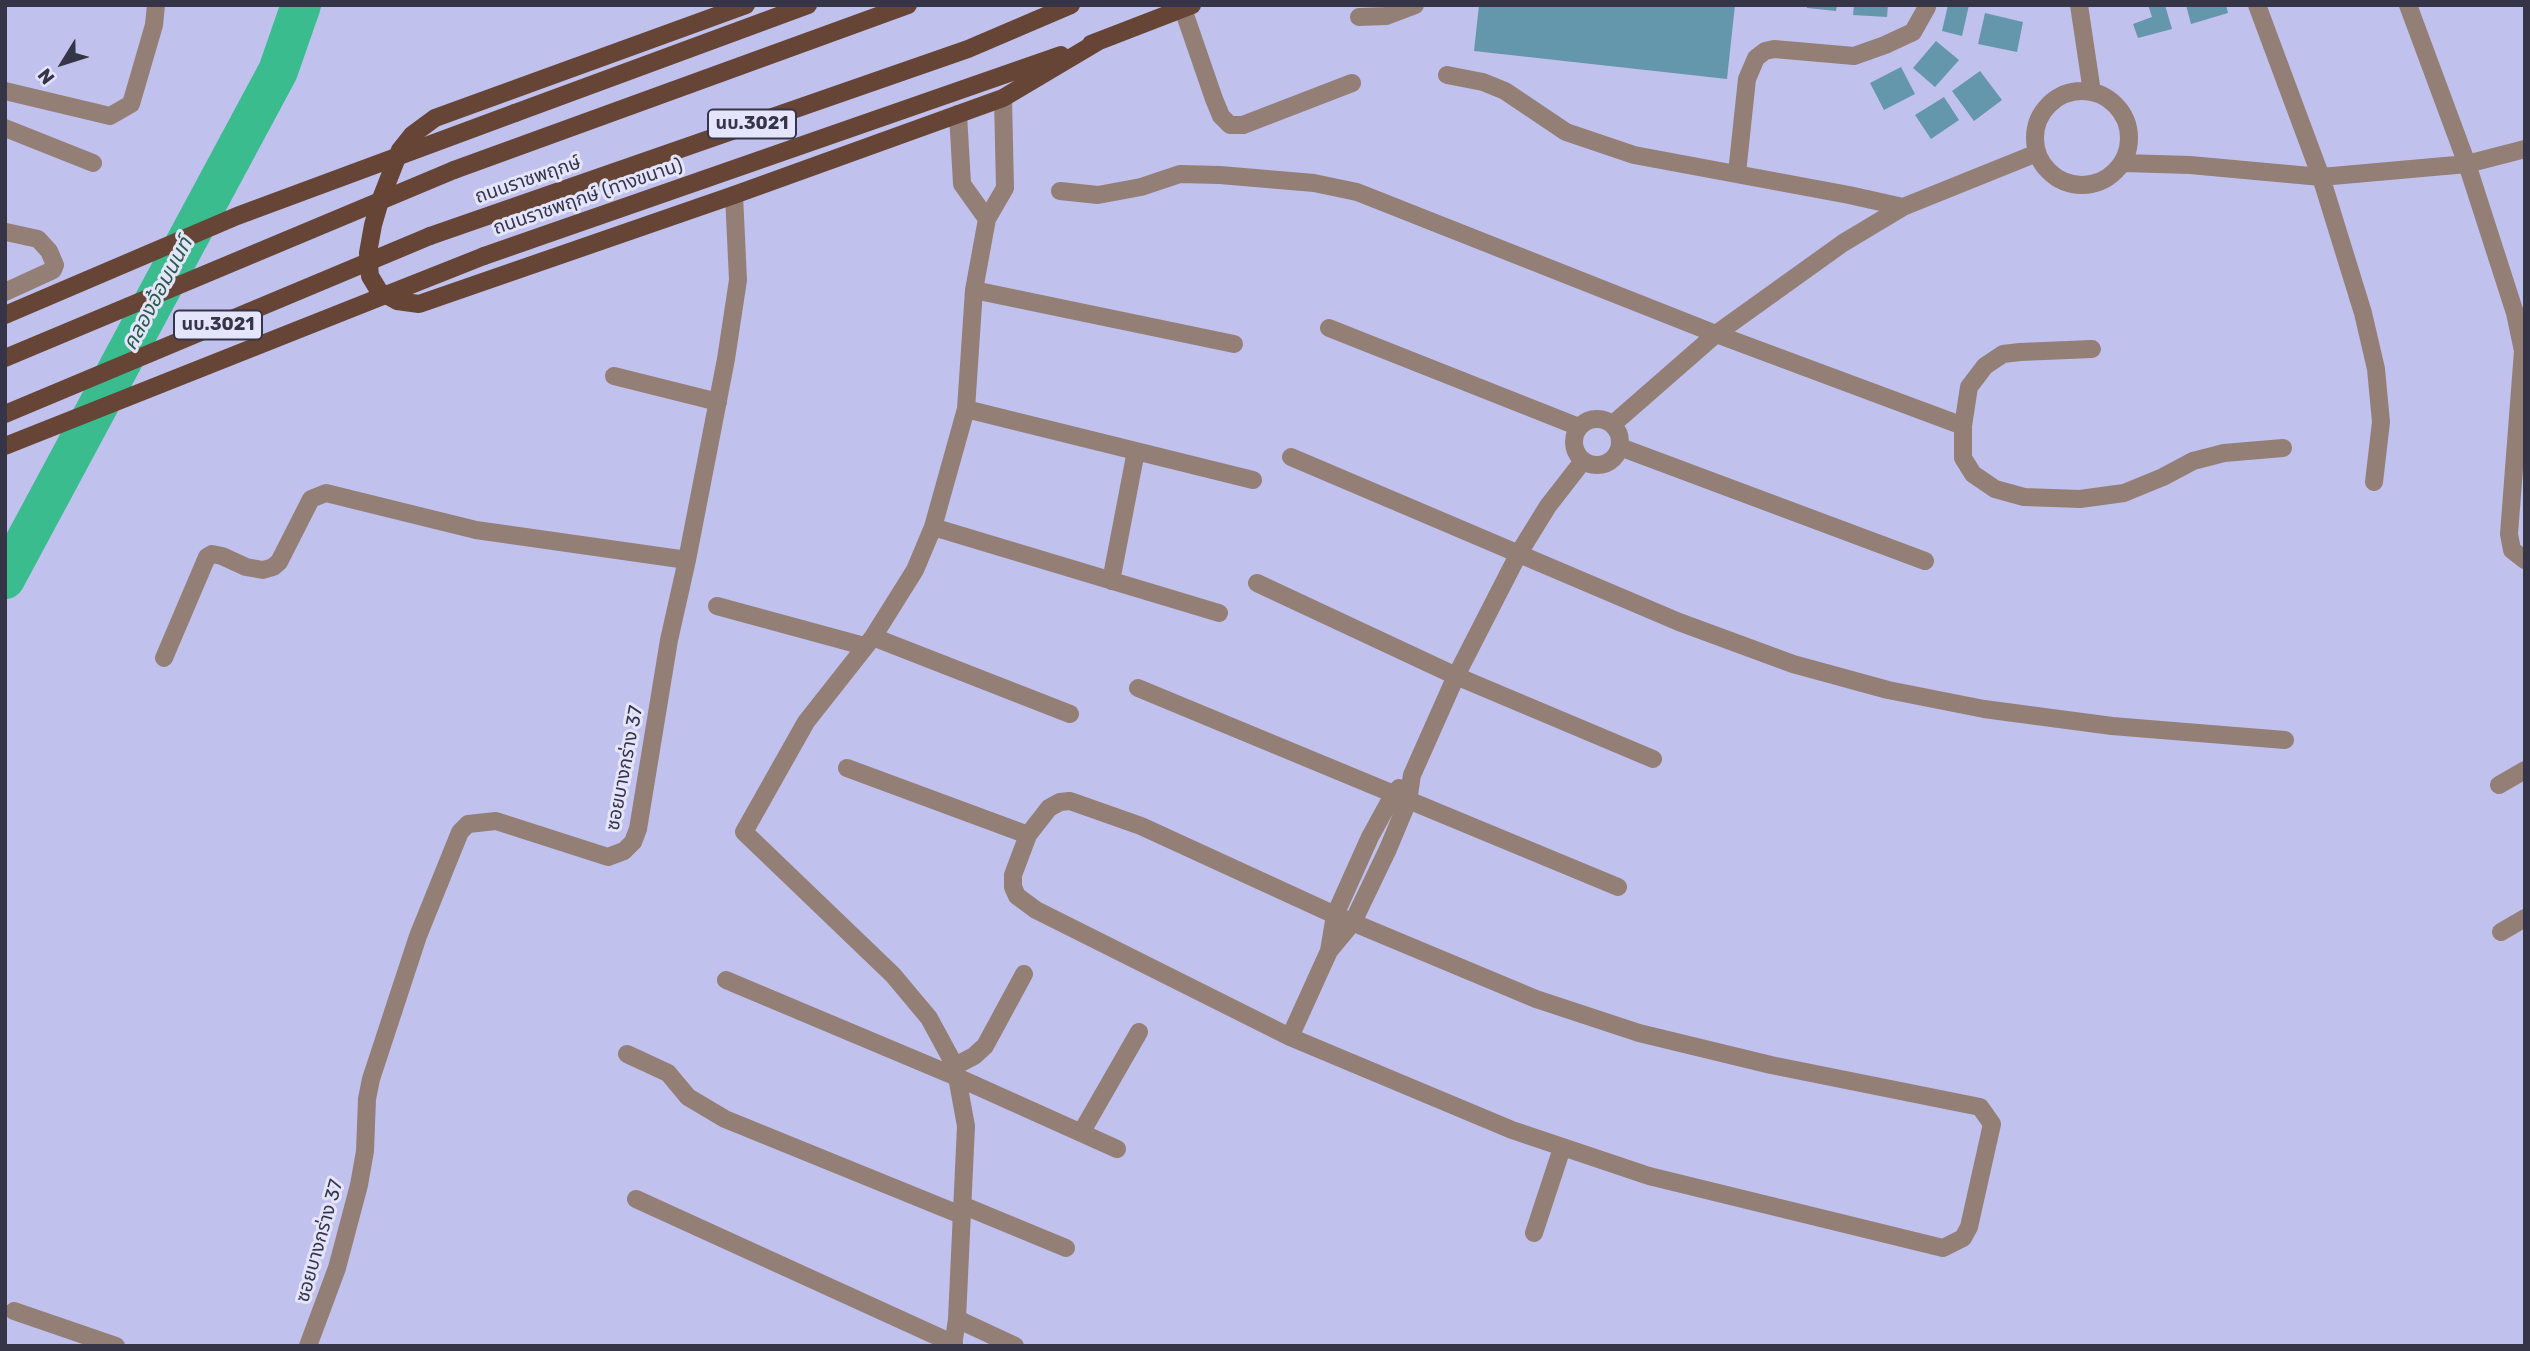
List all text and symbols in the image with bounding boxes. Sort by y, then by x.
north arrow [28,28,98,98]
text: N [33,64,59,89]
road number: นบ.3021 [708,110,796,139]
street label: ถนนราชพฤกษ์ [472,151,584,209]
street label: ถนนราชพฤกษ์ (ทางขนาน) [490,154,686,240]
water label: คลองอ้อมนนท์ [118,233,198,355]
road number: นบ.3021 [174,310,262,340]
street label: ซอยบางกร่าง 37 [602,704,648,832]
street label: ซอยบางกร่าง 37 [292,1177,348,1305]

